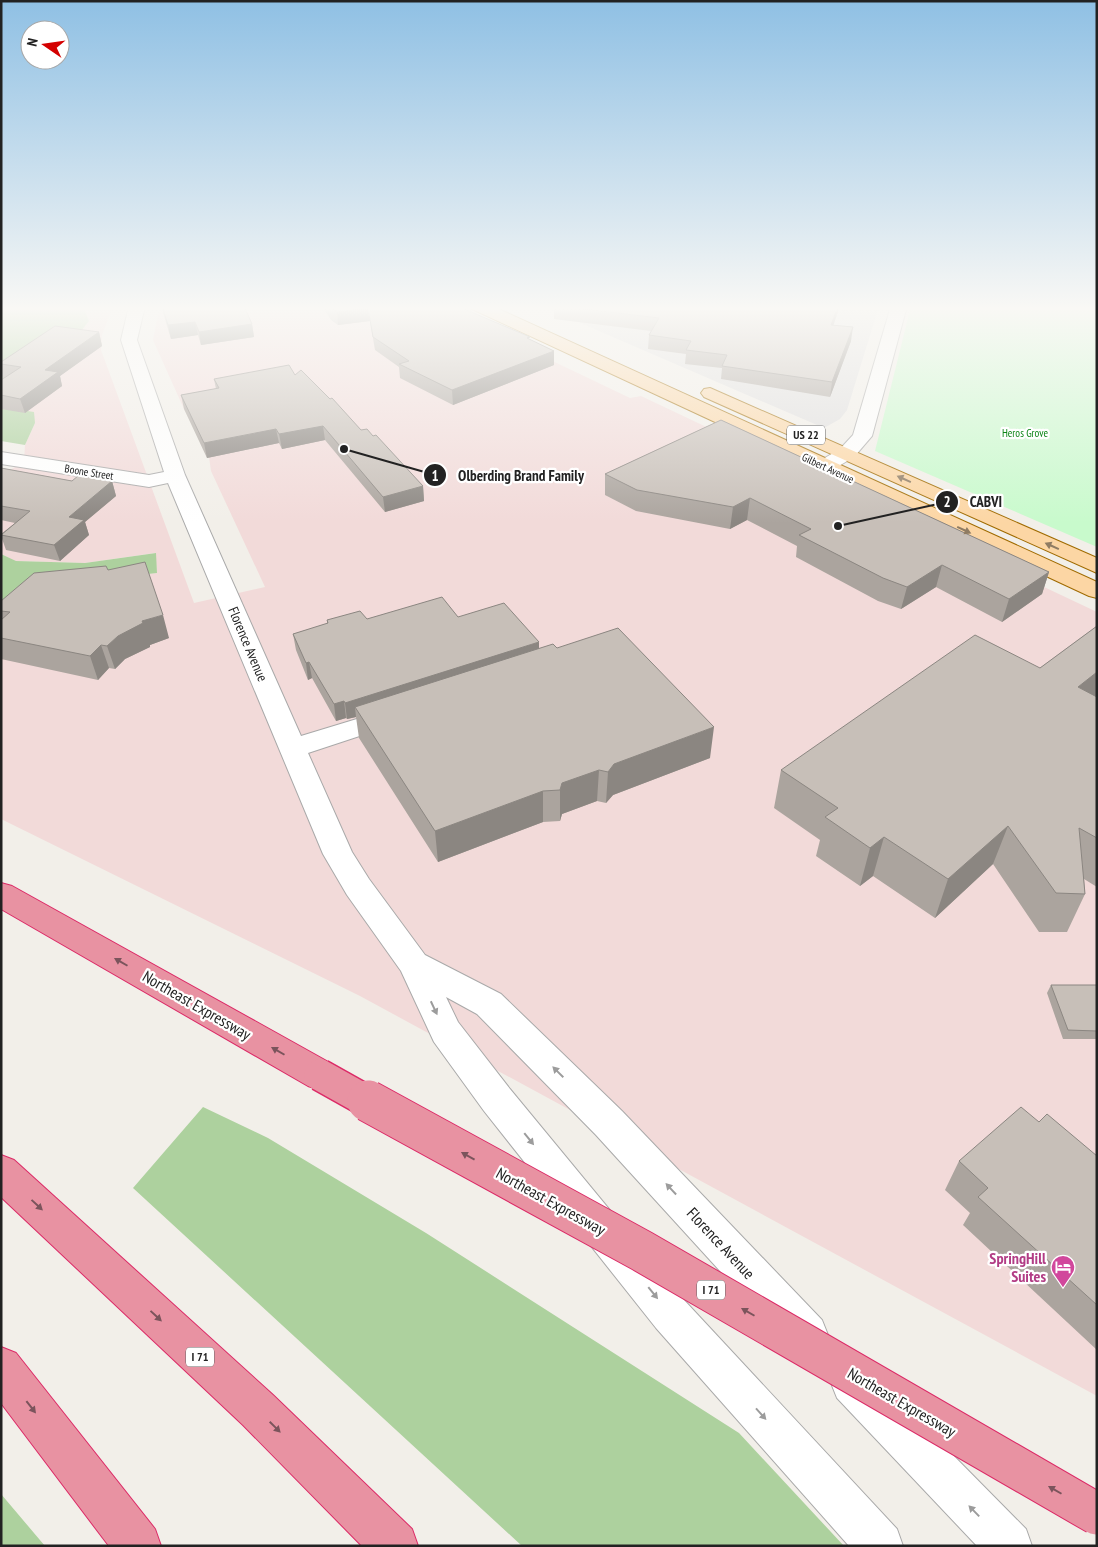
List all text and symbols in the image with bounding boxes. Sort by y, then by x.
north arrow [20,20,70,70]
text: N [23,36,42,48]
road number: US 22 [787,426,825,444]
park label: Heros Grove [1002,426,1049,440]
street label: Gilbert Avenue [800,450,857,486]
callout: Olberding Brand Family [423,460,593,490]
street label: Boone Street [64,461,114,483]
text: 1 [431,466,439,485]
text: Olberding Brand Family [458,466,585,485]
one-way arrow [897,475,911,483]
callout: CABVI [935,487,1012,517]
text: 2 [943,492,951,511]
text: CABVI [970,492,1002,511]
one-way arrow [957,527,971,535]
one-way arrow [1045,541,1059,549]
street label: Florence Avenue [224,604,272,684]
one-way arrow [114,957,128,966]
street label: Northeast Expressway [139,966,255,1044]
one-way arrow [431,1001,439,1015]
one-way arrow [271,1046,284,1055]
one-way arrow [552,1066,564,1078]
one-way arrow [523,1133,534,1146]
one-way arrow [462,1151,475,1160]
street label: Northeast Expressway [493,1163,609,1239]
one-way arrow [665,1184,677,1196]
one-way arrow [31,1200,43,1211]
street label: Florence Avenue [683,1203,759,1283]
place label: SpringHill Suites [989,1248,1046,1286]
hotel icon: SpringHill Suites [1050,1254,1076,1288]
road number: I 71 [697,1280,725,1300]
one-way arrow [647,1286,658,1299]
one-way arrow [741,1307,754,1316]
one-way arrow [150,1310,162,1322]
road number: I 71 [186,1348,214,1366]
street label: Northeast Expressway [844,1363,960,1441]
one-way arrow [26,1400,36,1414]
one-way arrow [755,1408,767,1420]
one-way arrow [269,1421,281,1433]
one-way arrow [1047,1486,1062,1494]
one-way arrow [969,1505,981,1517]

